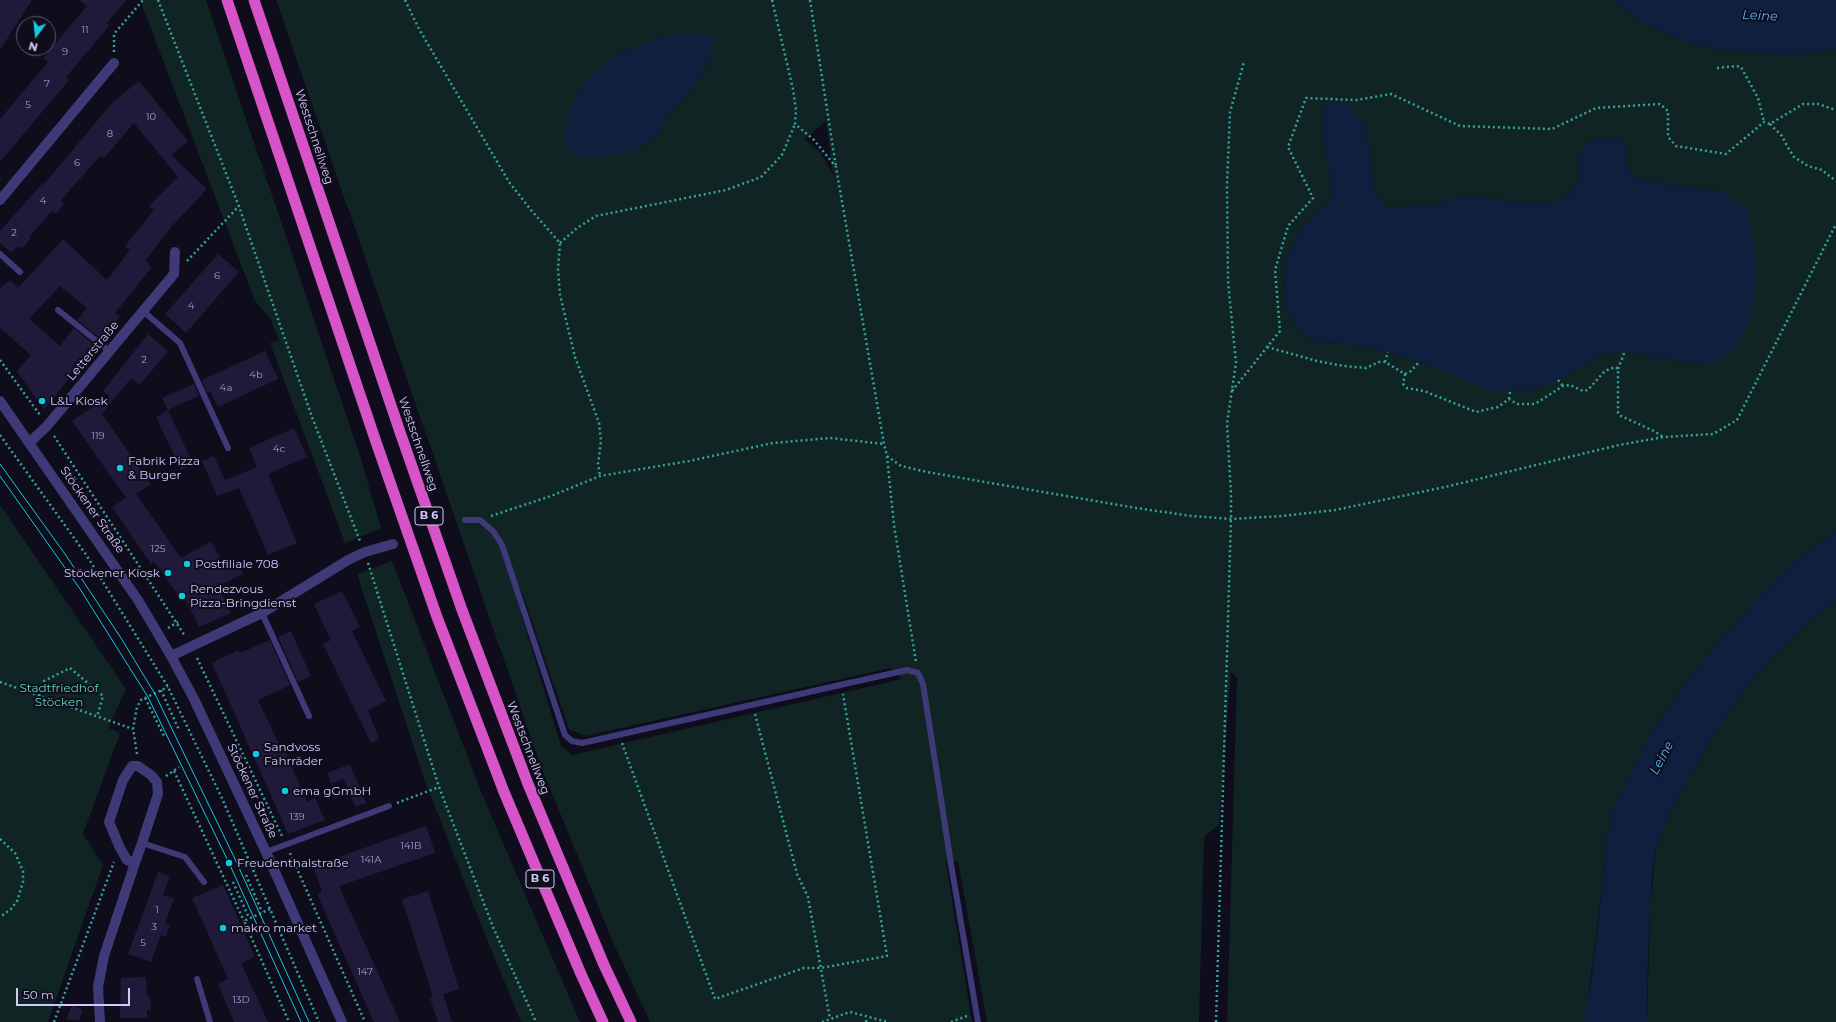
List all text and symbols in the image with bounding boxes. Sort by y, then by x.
water label: Leine [1742,7,1778,25]
north arrow [16,16,56,56]
house number: 11 [81,24,89,36]
text: N [27,39,39,55]
house number: 9 [62,46,68,58]
house number: 7 [44,78,50,90]
street label: Westschnellweg [292,88,336,186]
house number: 5 [25,99,31,111]
house number: 10 [146,111,156,123]
house number: 8 [107,128,113,140]
house number: 6 [74,157,80,169]
house number: 4 [40,195,46,207]
house number: 2 [11,227,17,239]
house number: 6 [214,270,220,282]
house number: 4 [188,300,194,312]
street label: Letterstraße [64,318,122,384]
house number: 2 [141,354,147,366]
house number: 4b [249,369,263,381]
house number: 4a [220,382,232,394]
place label: L&L Kiosk [50,394,108,408]
street label: Westschnellweg [395,395,441,493]
marker: L&L Kiosk [37,396,47,406]
house number: 119 [91,430,105,442]
house number: 4c [273,443,285,455]
place label: Fabrik Pizza & Burger [128,454,200,482]
marker: Fabrik Pizza & Burger [115,463,125,473]
street label: Stöckener Straße [57,464,127,556]
road number: B 6 [415,507,443,525]
house number: 125 [151,543,165,555]
place label: Postfiliale 708 [195,557,278,571]
marker: Postfiliale 708 [182,559,192,569]
place label: Stöckener Kiosk [64,566,160,580]
marker: Stöckener Kiosk [163,568,173,578]
place label: Rendezvous Pizza-Bringdienst [190,582,297,610]
marker: Rendezvous Pizza-Bringdienst [177,591,187,601]
park label: Stadtfriedhof Stöcken [19,681,99,709]
street label: Westschnellweg [504,699,552,797]
water label: Leine [1647,739,1677,777]
place label: Sandvoss Fahrräder [264,740,323,768]
street label: Stöckener Straße [224,741,280,841]
marker: Sandvoss Fahrräder [251,749,261,759]
place label: ema gGmbH [293,784,371,798]
marker: ema gGmbH [280,786,290,796]
house number: 139 [289,811,305,823]
house number: 141B [400,840,422,852]
house number: 141A [361,854,381,866]
place label: Freudenthalstraße [237,856,349,870]
marker: Freudenthalstraße [224,858,234,868]
road number: B 6 [526,870,554,888]
house number: 1 [155,904,159,916]
house number: 3 [151,921,157,933]
place label: makro market [231,921,317,935]
marker: makro market [218,923,228,933]
house number: 5 [140,937,146,949]
house number: 147 [357,966,373,978]
scale bar [18,980,132,1006]
text: 50 m [23,987,54,1002]
house number: 13D [232,994,250,1006]

